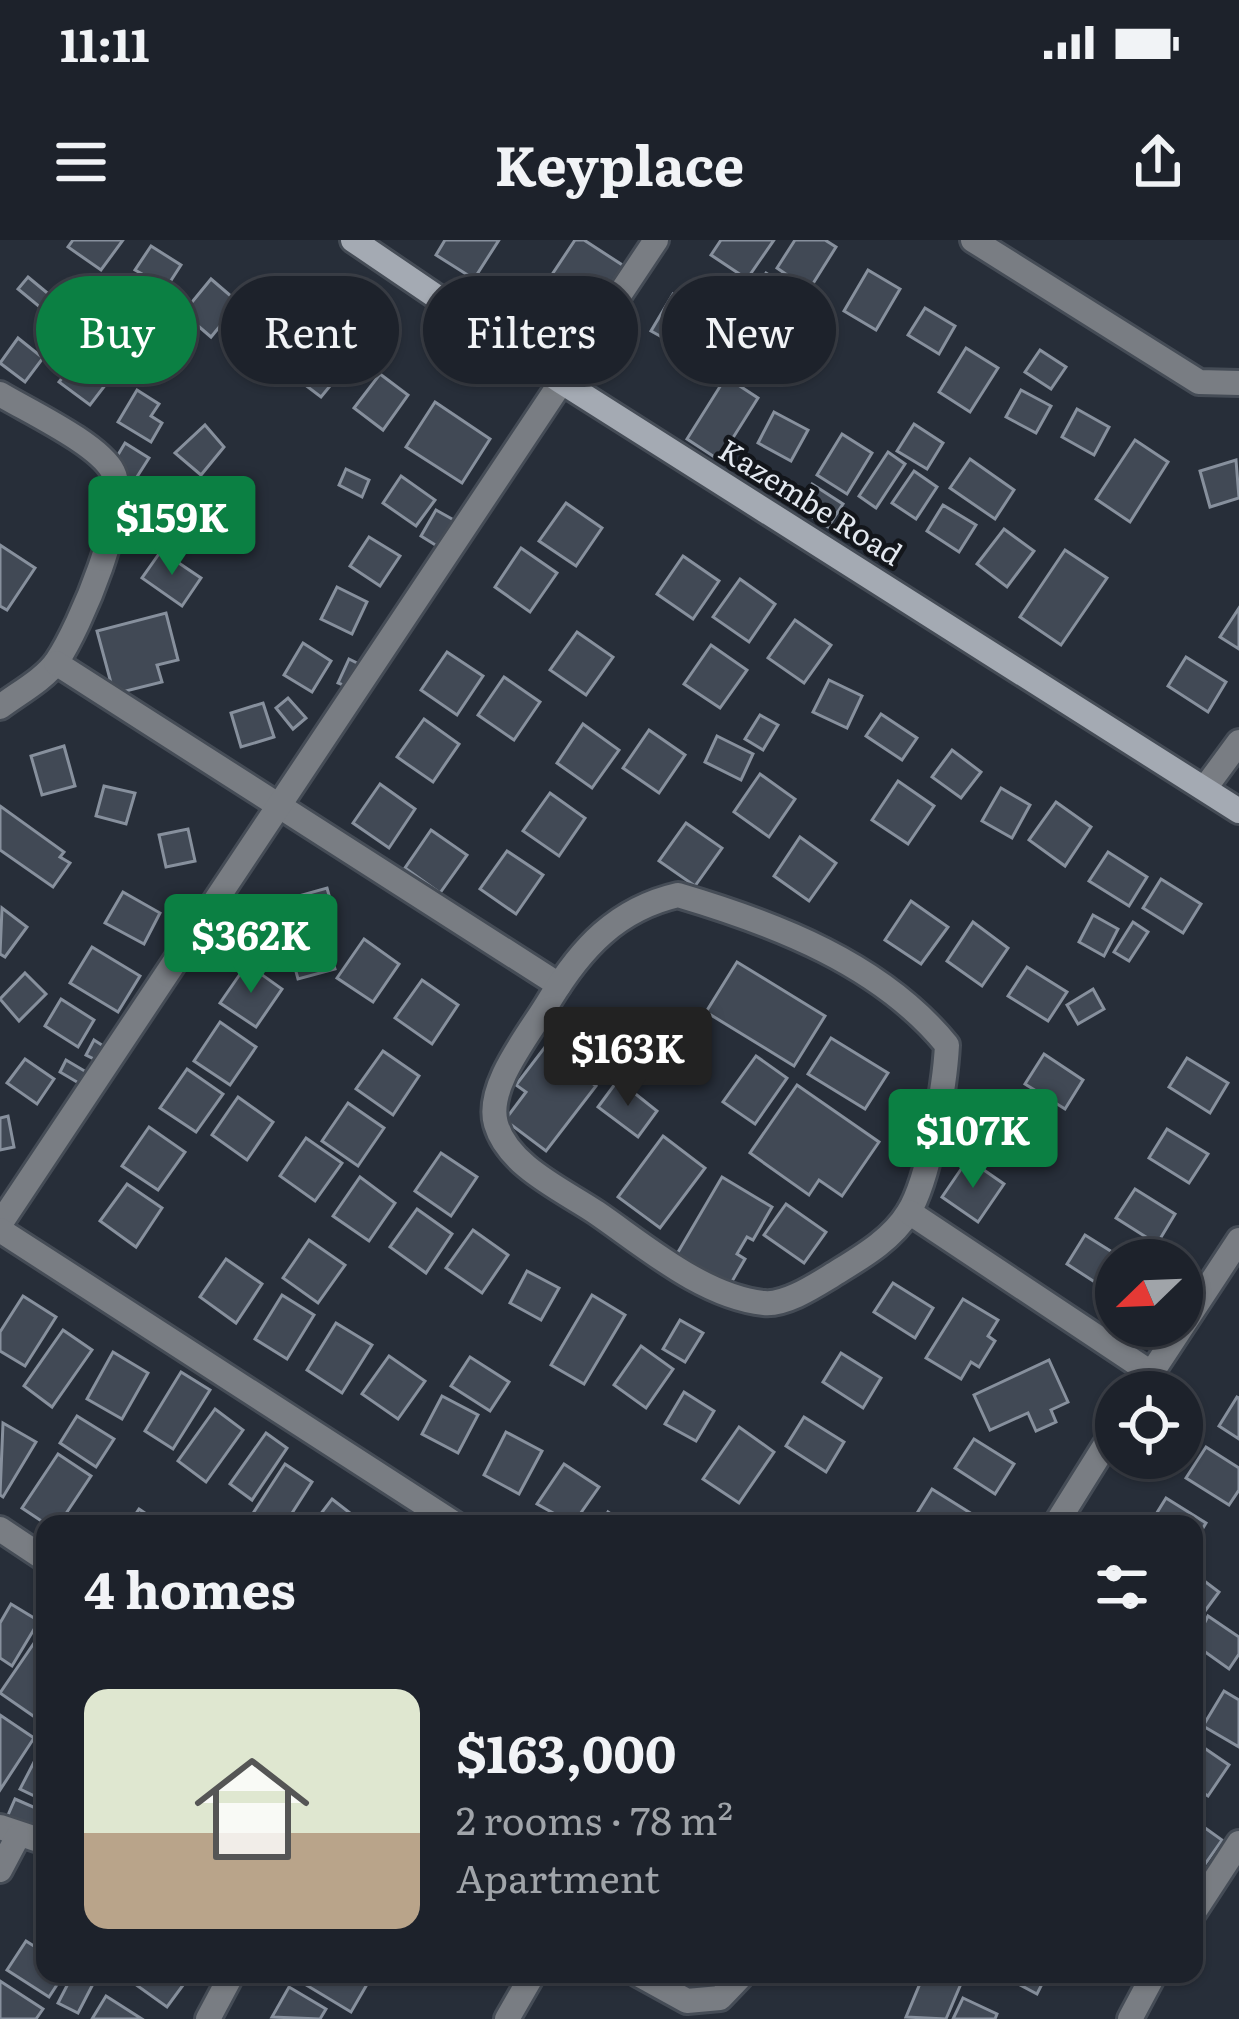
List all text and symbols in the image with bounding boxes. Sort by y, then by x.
text: 11:11 [60,9,149,76]
text: Keyplace [495,122,744,203]
icon: menu [48,129,114,195]
icon: share [1125,129,1191,195]
chip: Buy [36,276,197,384]
chip: Rent [221,276,399,384]
chip: Filters [423,276,638,384]
chip: New [662,276,836,384]
street label: Kazembe Road [711,426,912,574]
pin: $159K [88,476,256,578]
text: $159K [115,486,229,544]
pin: $362K [167,894,335,996]
text: $362K [191,904,311,962]
pin: $163K [544,1007,712,1109]
text: $163K [571,1017,685,1075]
pin: $107K [889,1089,1057,1191]
text: $107K [916,1099,1030,1157]
north arrow [1095,1239,1203,1347]
map controls [1095,1239,1203,1479]
button: locate [1095,1371,1203,1479]
text: 4 homes [84,1549,296,1625]
icon: filters [1089,1554,1155,1620]
text: $163,000 [456,1713,676,1789]
icon: home [180,1737,324,1881]
text: 2 rooms · 78 m² [456,1789,733,1847]
text: Apartment [456,1847,660,1905]

